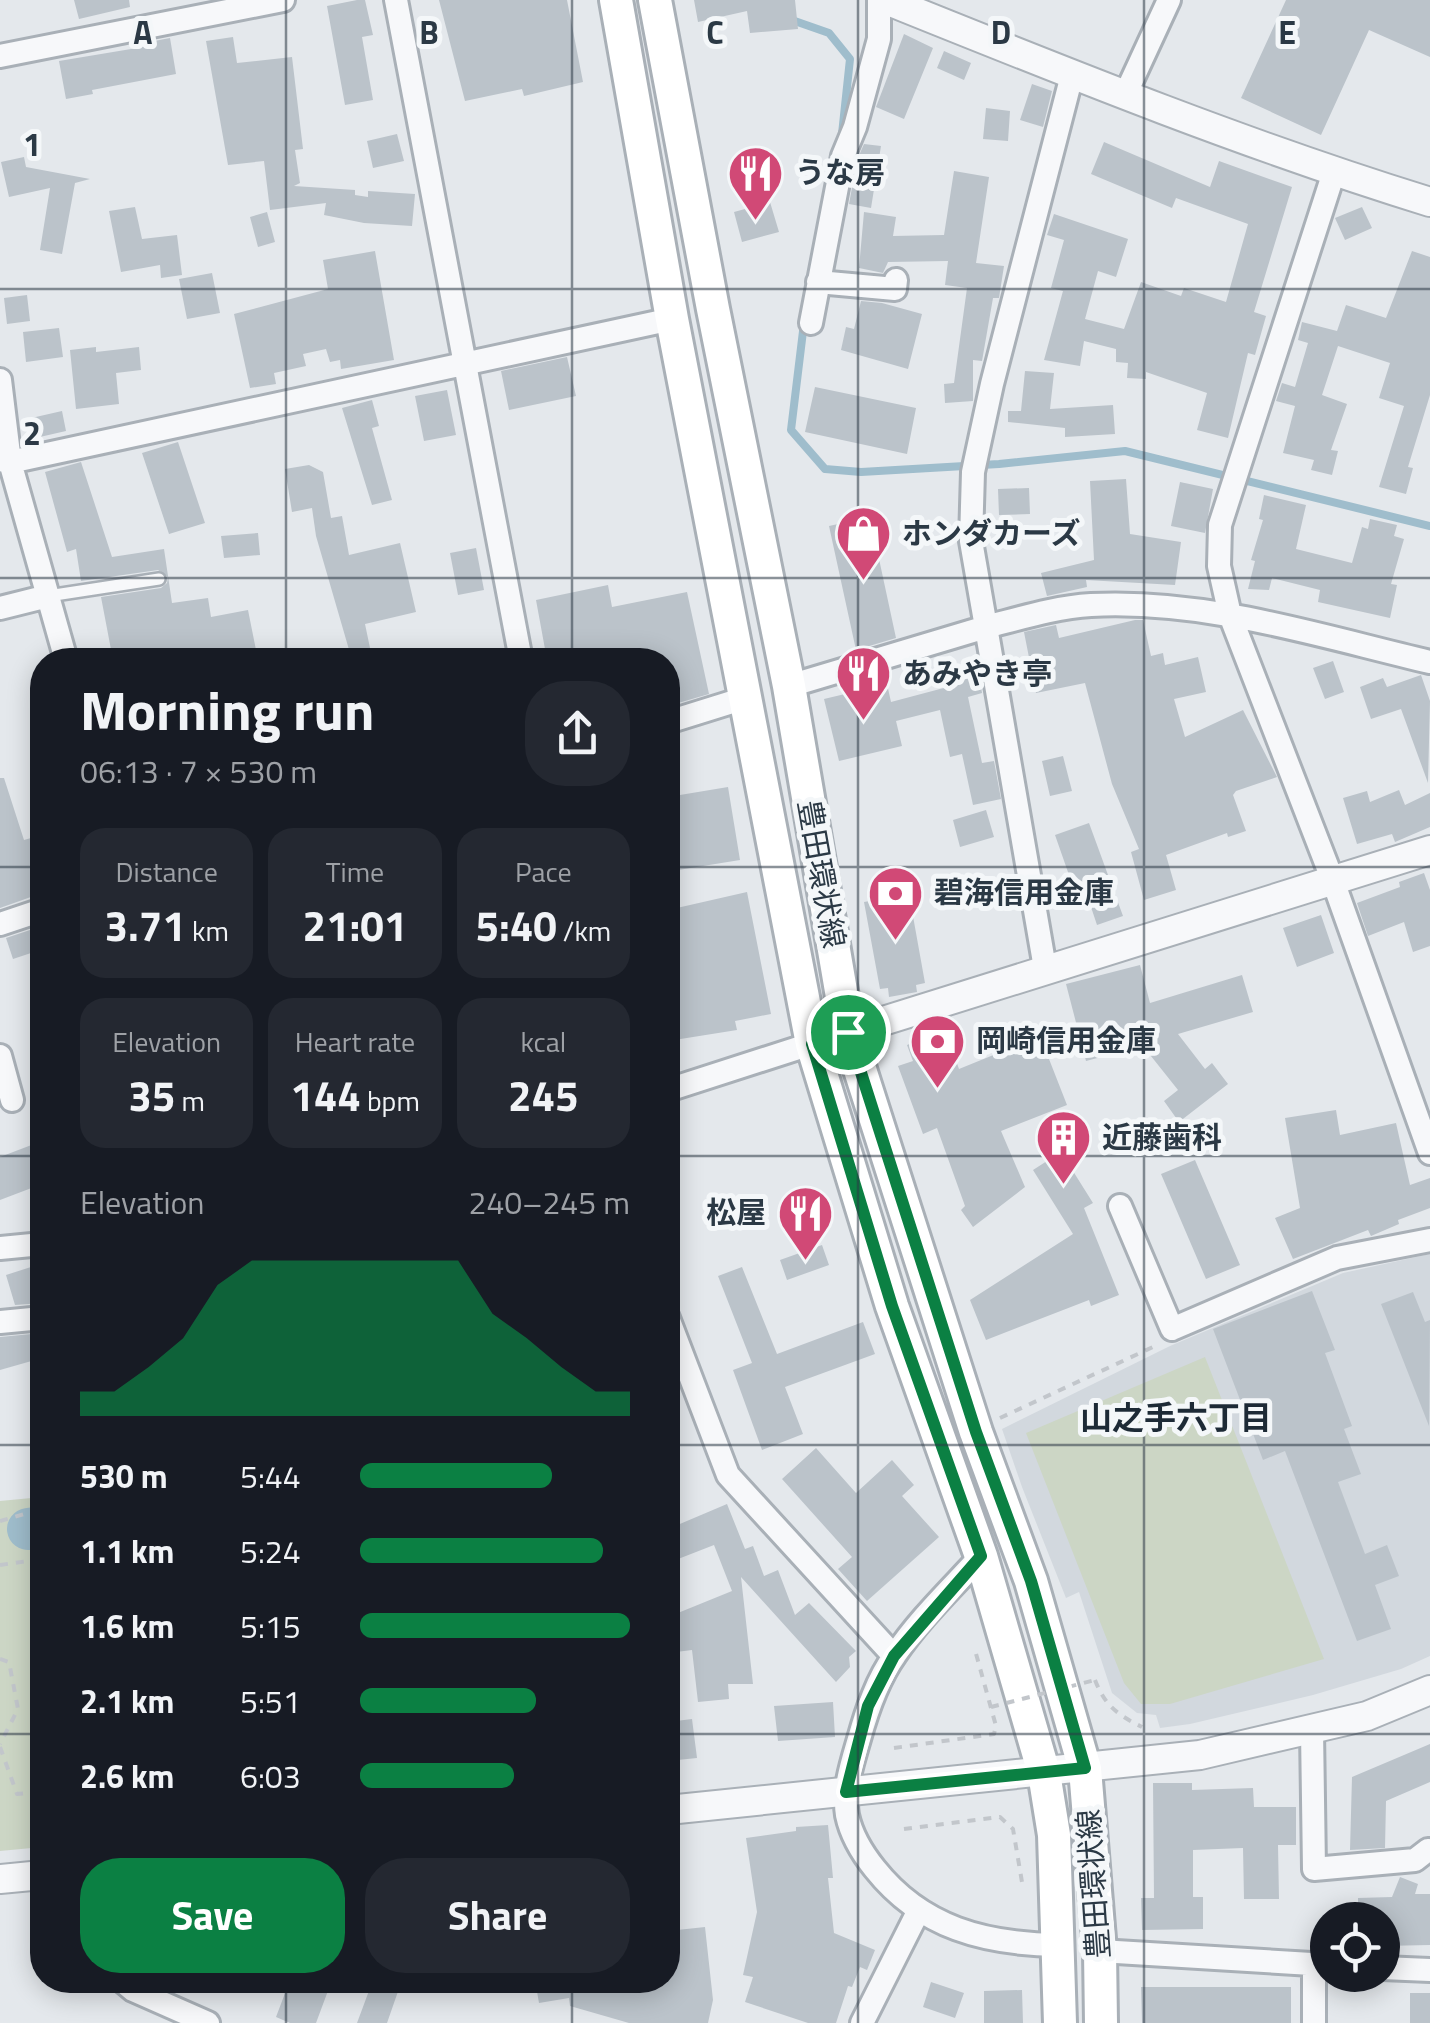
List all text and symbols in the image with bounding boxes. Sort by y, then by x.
text: A [133,8,153,56]
text: B [419,8,439,56]
text: C [706,8,724,56]
text: D [991,8,1011,56]
text: E [1278,8,1296,56]
text: 1 [23,120,41,168]
restaurant icon: うな房 [726,143,786,222]
place label: うな房 [795,149,885,195]
text: 2 [23,409,41,457]
shop icon: ホンダカーズ [833,504,893,583]
place label: ホンダカーズ [902,510,1081,556]
restaurant icon: あみやき亭 [833,644,893,723]
place label: あみやき亭 [902,650,1052,696]
text: Morning run [80,668,374,751]
button: share [525,681,630,786]
text: 06:13 · 7 × 530 m [80,747,317,795]
street label: 豊田環状線 [786,796,858,952]
text: Distance [116,850,218,893]
text: Time [326,850,384,893]
text: Pace [515,850,572,893]
bank icon: 碧海信用金庫 [865,863,925,942]
place label: 碧海信用金庫 [934,869,1114,915]
text: 3.71 [105,893,186,957]
text: 21:01 [303,893,407,957]
text: 5:40 [475,893,557,957]
text: km [186,909,229,952]
text: /km [557,909,611,952]
pin [806,990,891,1075]
icon: arrive [821,1005,876,1060]
bank icon: 岡崎信用金庫 [907,1011,967,1090]
place label: 岡崎信用金庫 [976,1017,1156,1063]
text: Elevation [112,1020,221,1063]
text: Heart rate [295,1020,415,1063]
text: kcal [520,1020,566,1063]
text: 35 [128,1063,175,1127]
text: 144 [290,1063,361,1127]
text: 245 [508,1063,579,1127]
text: m [175,1079,205,1122]
text: bpm [361,1079,420,1122]
building icon: 近藤歯科 [1033,1108,1093,1187]
place label: 近藤歯科 [1102,1114,1222,1160]
text: Elevation [80,1178,204,1226]
text: 240–245 m [468,1178,630,1226]
restaurant icon: 松屋 [775,1183,835,1262]
place label: 松屋 [706,1189,766,1235]
district label: 山之手六丁目 [1080,1393,1272,1441]
text: 530 m [80,1452,168,1500]
text: 5:44 [240,1452,301,1500]
text: 1.1 km [80,1527,174,1575]
text: 5:24 [240,1527,301,1575]
text: 1.6 km [80,1602,174,1650]
text: 5:15 [240,1602,301,1650]
text: 2.1 km [80,1677,174,1725]
text: 5:51 [240,1677,301,1725]
text: 2.6 km [80,1752,174,1800]
text: 6:03 [240,1752,301,1800]
street label: 豊田環状線 [1065,1808,1121,1960]
button: Save [80,1858,345,1973]
button: Share [365,1858,630,1973]
map controls [1310,1902,1400,1992]
button: locate [1310,1902,1400,1992]

